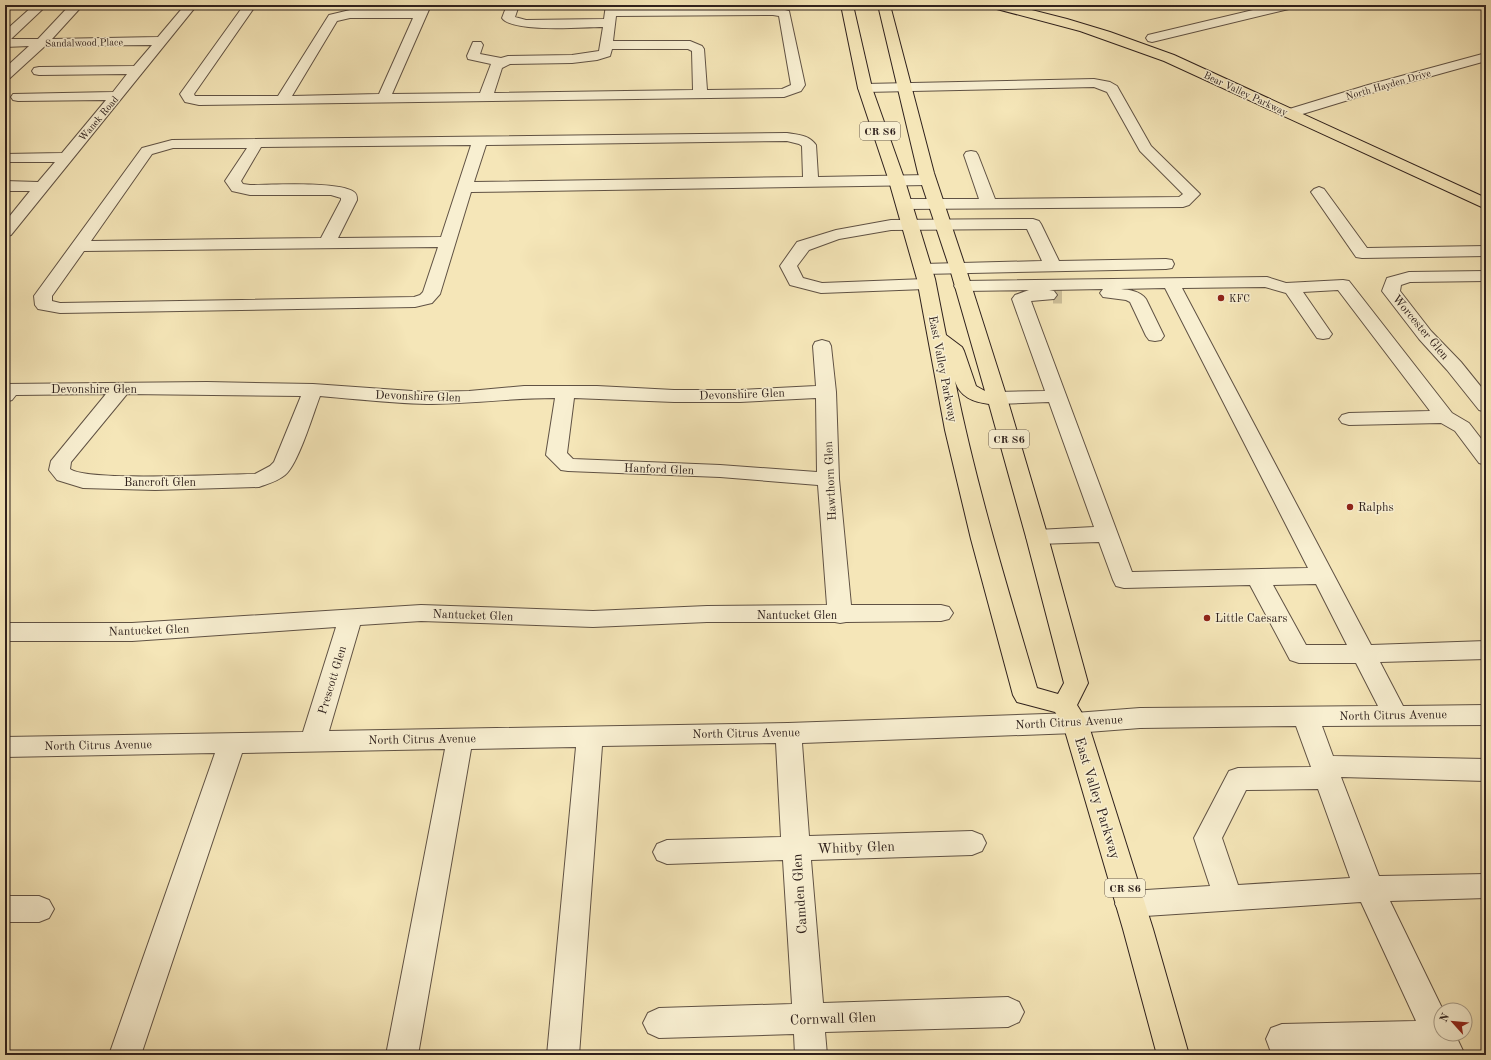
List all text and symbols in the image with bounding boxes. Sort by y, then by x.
street label: Sandalwood Place [45,37,124,49]
street label: North Hayden Drive [1345,68,1432,102]
street label: Bear Valley Parkway [1202,70,1290,118]
street label: Wanek Road [77,94,120,143]
road number: CR S6 [860,122,900,140]
marker: KFC [1216,293,1226,303]
street label: Worcester Glen [1390,293,1451,363]
place label: KFC [1229,294,1250,304]
street label: East Valley Parkway [926,315,958,424]
street label: Devonshire Glen [51,384,137,396]
street label: Devonshire Glen [699,387,786,402]
street label: Devonshire Glen [375,390,462,405]
road number: CR S6 [989,430,1029,448]
street label: Hawthorn Glen [823,440,839,521]
street label: Hanford Glen [624,463,695,477]
street label: Bancroft Glen [124,477,197,489]
marker: Ralphs [1345,502,1355,512]
place label: Ralphs [1358,502,1394,514]
street label: Nantucket Glen [432,609,514,623]
street label: Nantucket Glen [757,610,838,622]
marker: Little Caesars [1202,613,1212,623]
place label: Little Caesars [1215,613,1288,625]
street label: Nantucket Glen [108,624,190,638]
street label: Prescott Glen [317,644,349,716]
street label: North Citrus Avenue [1339,709,1447,723]
street label: North Citrus Avenue [1015,714,1124,732]
street label: North Citrus Avenue [692,727,800,741]
street label: North Citrus Avenue [368,733,476,747]
street label: East Valley Parkway [1072,736,1122,862]
street label: North Citrus Avenue [44,739,152,753]
street label: Whitby Glen [817,840,895,856]
street label: Camden Glen [790,853,810,935]
road number: CR S6 [1105,879,1145,897]
north arrow [1433,1002,1473,1042]
street label: Cornwall Glen [790,1010,877,1028]
text: N [1439,1011,1453,1024]

